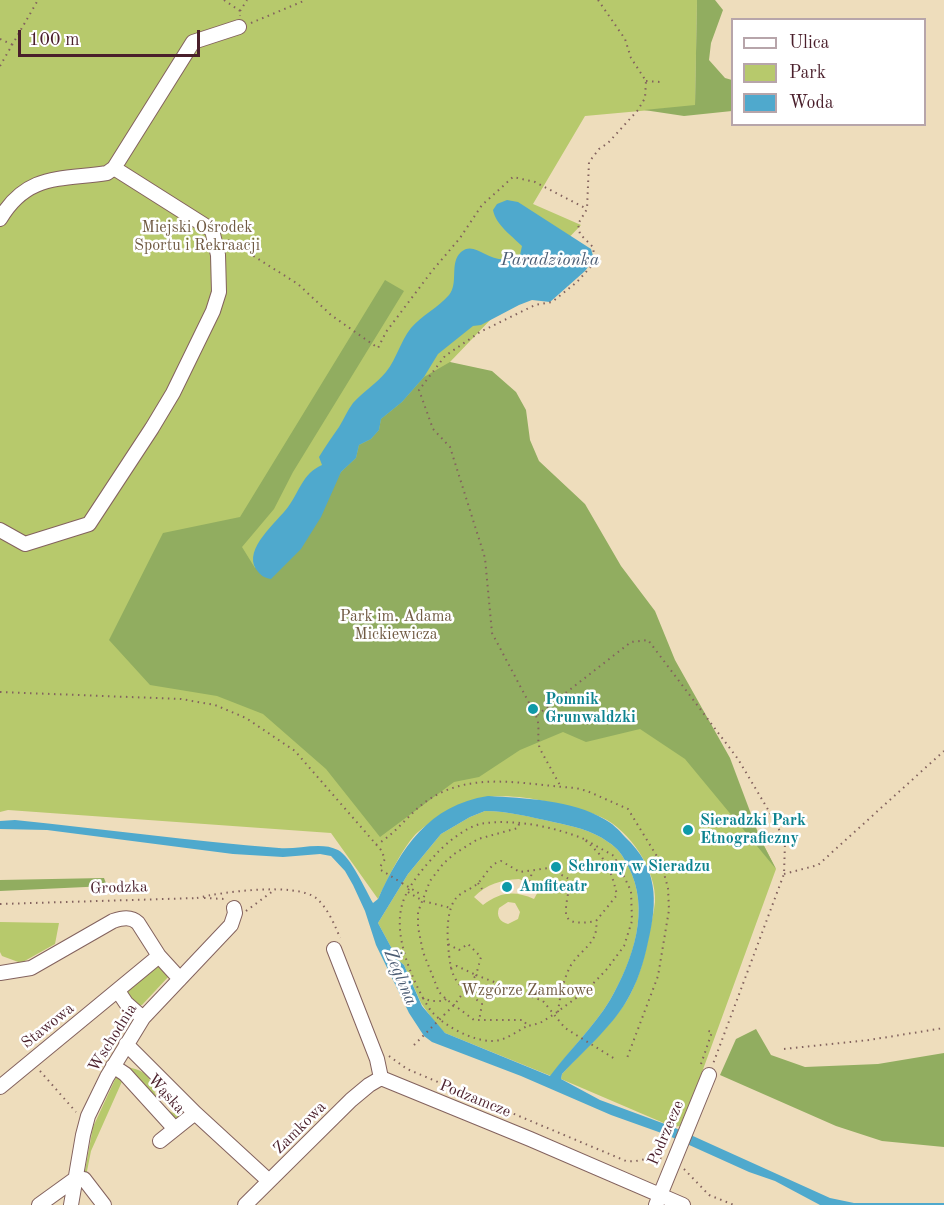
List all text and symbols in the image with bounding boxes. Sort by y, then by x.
scale bar [21,18,202,56]
legend [731,18,926,126]
text: 100 m [29,31,80,49]
text: Ulica [789,34,830,52]
text: Park [789,64,826,82]
text: Woda [789,94,834,112]
park label: Miejski Ośrodek Sportu i Rekraacji [134,218,260,256]
water label: Paradzionka [501,249,599,271]
park label: Park im. Adama Mickiewicza [340,607,452,645]
place label: Pomnik Grunwaldzki [545,690,636,728]
marker: Pomnik Grunwaldzki [526,702,540,716]
place label: Sieradzki Park Etnograficzny [700,811,806,849]
marker: Sieradzki Park Etnograficzny [681,823,695,837]
place label: Schrony w Sieradzu [568,857,710,877]
marker: Schrony w Sieradzu [549,860,563,874]
street label: Grodzka [90,877,148,899]
place label: Amfiteatr [519,877,587,897]
marker: Amfiteatr [500,880,514,894]
water label: Żeglina [378,945,422,1009]
park label: Wzgórze Zamkowe [461,981,593,1001]
street label: Stawowa [18,999,78,1053]
street label: Wschodnia [84,1000,142,1076]
street label: Wąska [143,1070,189,1118]
street label: Podzamcze [436,1076,514,1122]
street label: Zamkowa [270,1098,330,1158]
street label: Podrzecze [644,1098,688,1168]

